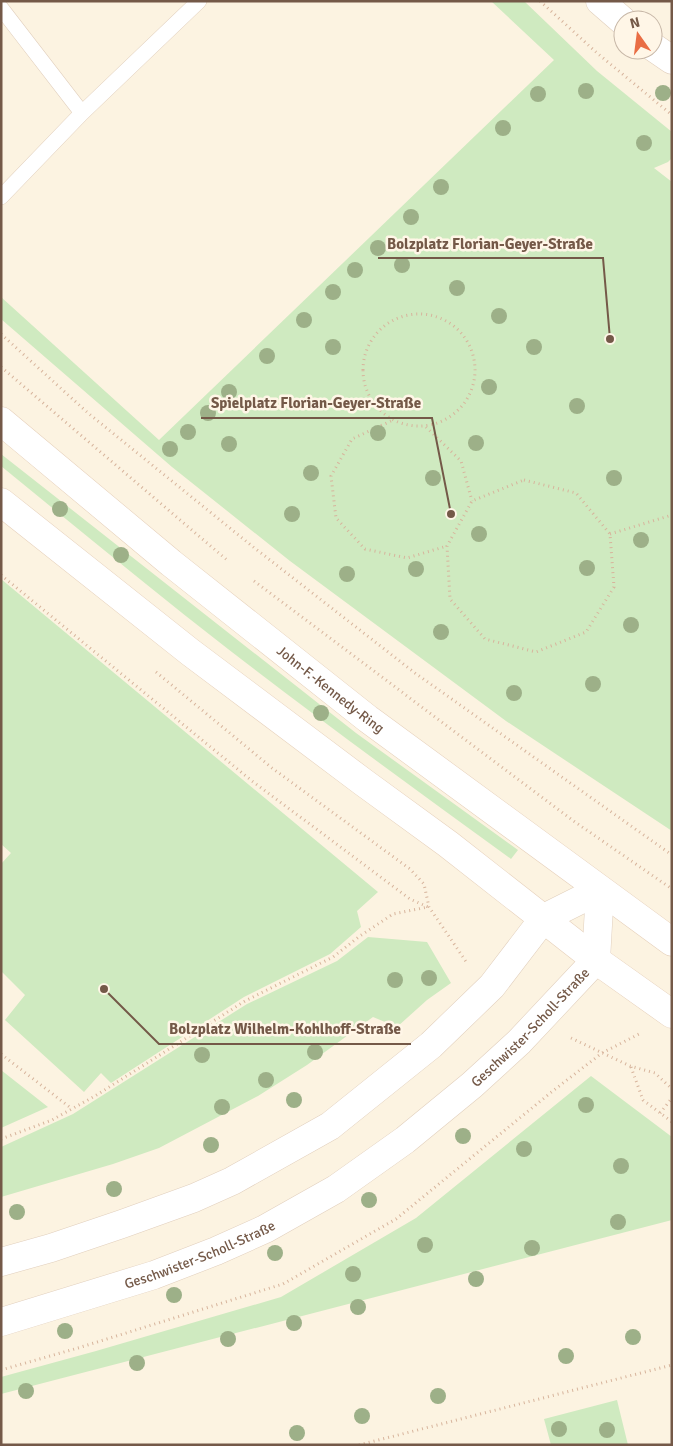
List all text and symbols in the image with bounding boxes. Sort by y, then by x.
north arrow [613,10,663,60]
text: N [628,13,642,32]
callout: Bolzplatz Florian-Geyer-Straße [378,228,603,258]
text: Bolzplatz Florian-Geyer-Straße [387,235,593,253]
callout: Spielplatz Florian-Geyer-Straße [201,388,432,418]
text: Spielplatz Florian-Geyer-Straße [211,394,421,412]
street label: John-F.-Kennedy-Ring [274,642,388,737]
street label: Geschwister-Scholl-Straße [467,964,593,1090]
callout: Bolzplatz Wilhelm-Kohlhoff-Straße [159,1014,411,1044]
text: Bolzplatz Wilhelm-Kohlhoff-Straße [169,1020,401,1038]
street label: Geschwister-Scholl-Straße [122,1217,278,1292]

